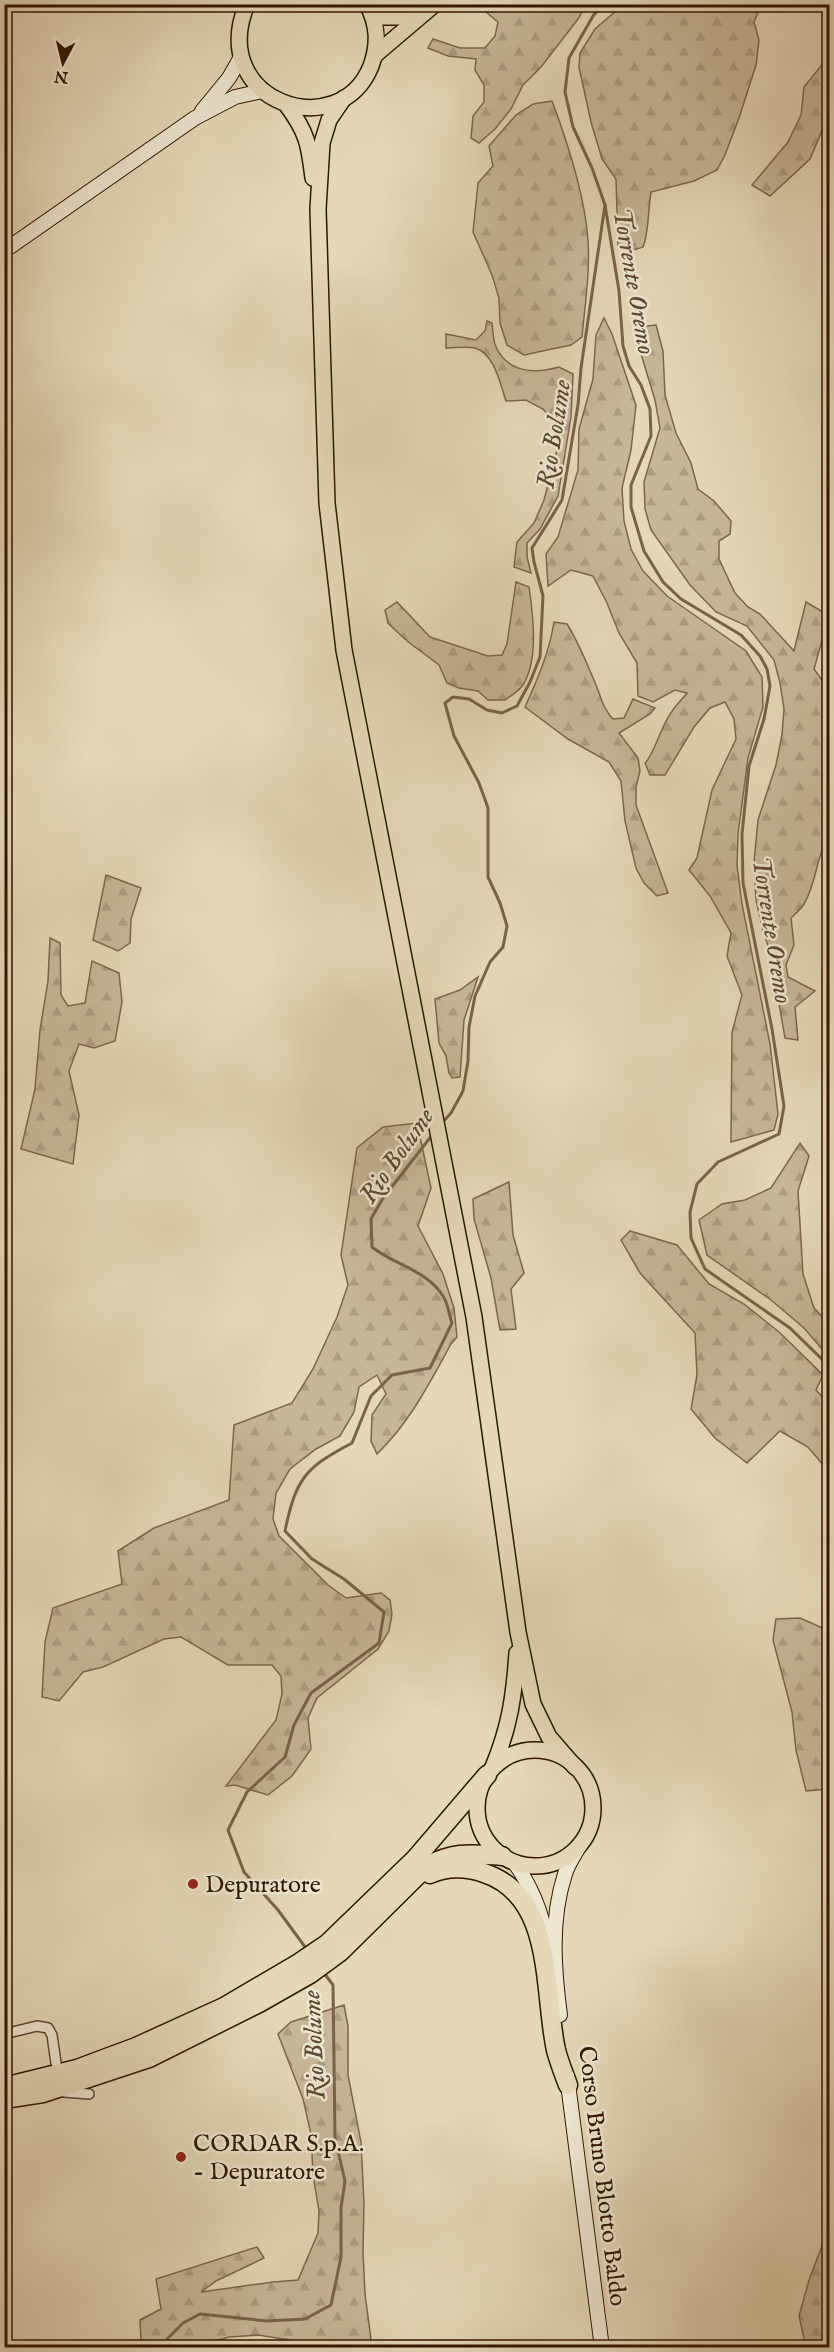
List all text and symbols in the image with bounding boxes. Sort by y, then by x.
north arrow [33,33,93,93]
text: N [53,65,70,87]
water label: Torrente Oremo [604,205,663,357]
water label: Rio Bolume [530,377,579,491]
water label: Torrente Oremo [744,855,799,1006]
water label: Rio Bolume [352,1101,442,1210]
place label: Depuratore [205,1870,321,1901]
marker: Depuratore [186,1877,200,1891]
water label: Rio Bolume [295,1989,334,2100]
street label: Corso Bruno Blotto Baldo [570,2044,633,2308]
place label: CORDAR S.p.A. - Depuratore [193,2129,364,2188]
marker: CORDAR S.p.A. - Depuratore [174,2150,188,2164]

